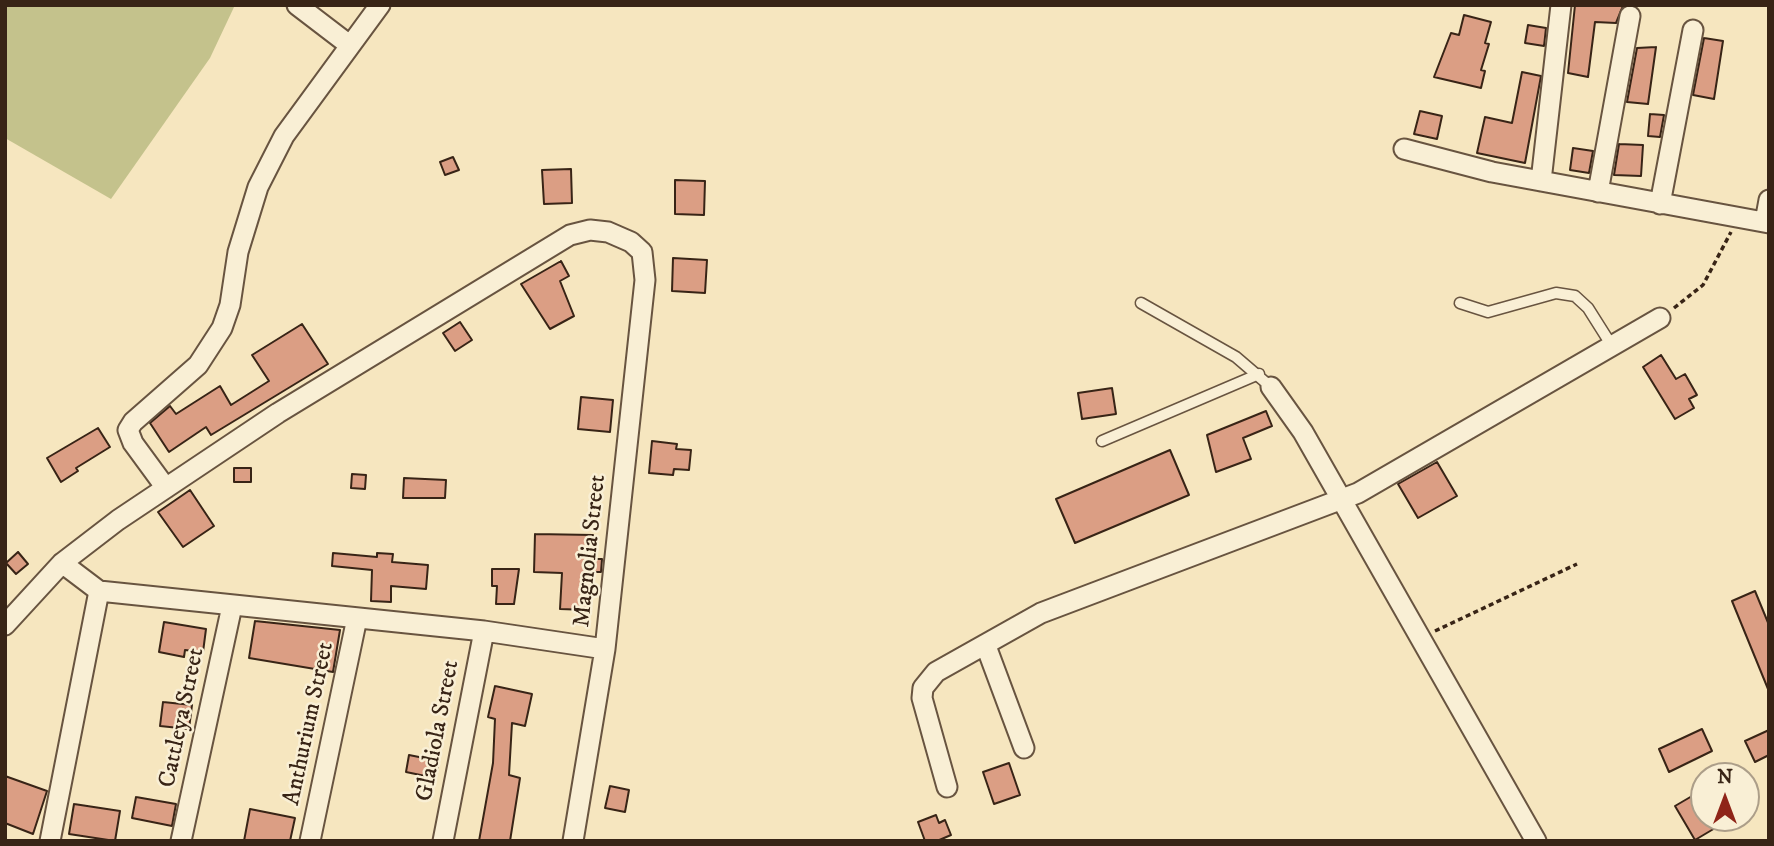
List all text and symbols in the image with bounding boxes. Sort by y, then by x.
street label: Magnolia Street [569,473,613,629]
street label: Anthurium Street [279,640,341,808]
street label: Cattleya Street [154,646,212,790]
street label: Gladiola Street [411,658,467,804]
north arrow [1690,762,1760,832]
text: N [1717,766,1733,789]

